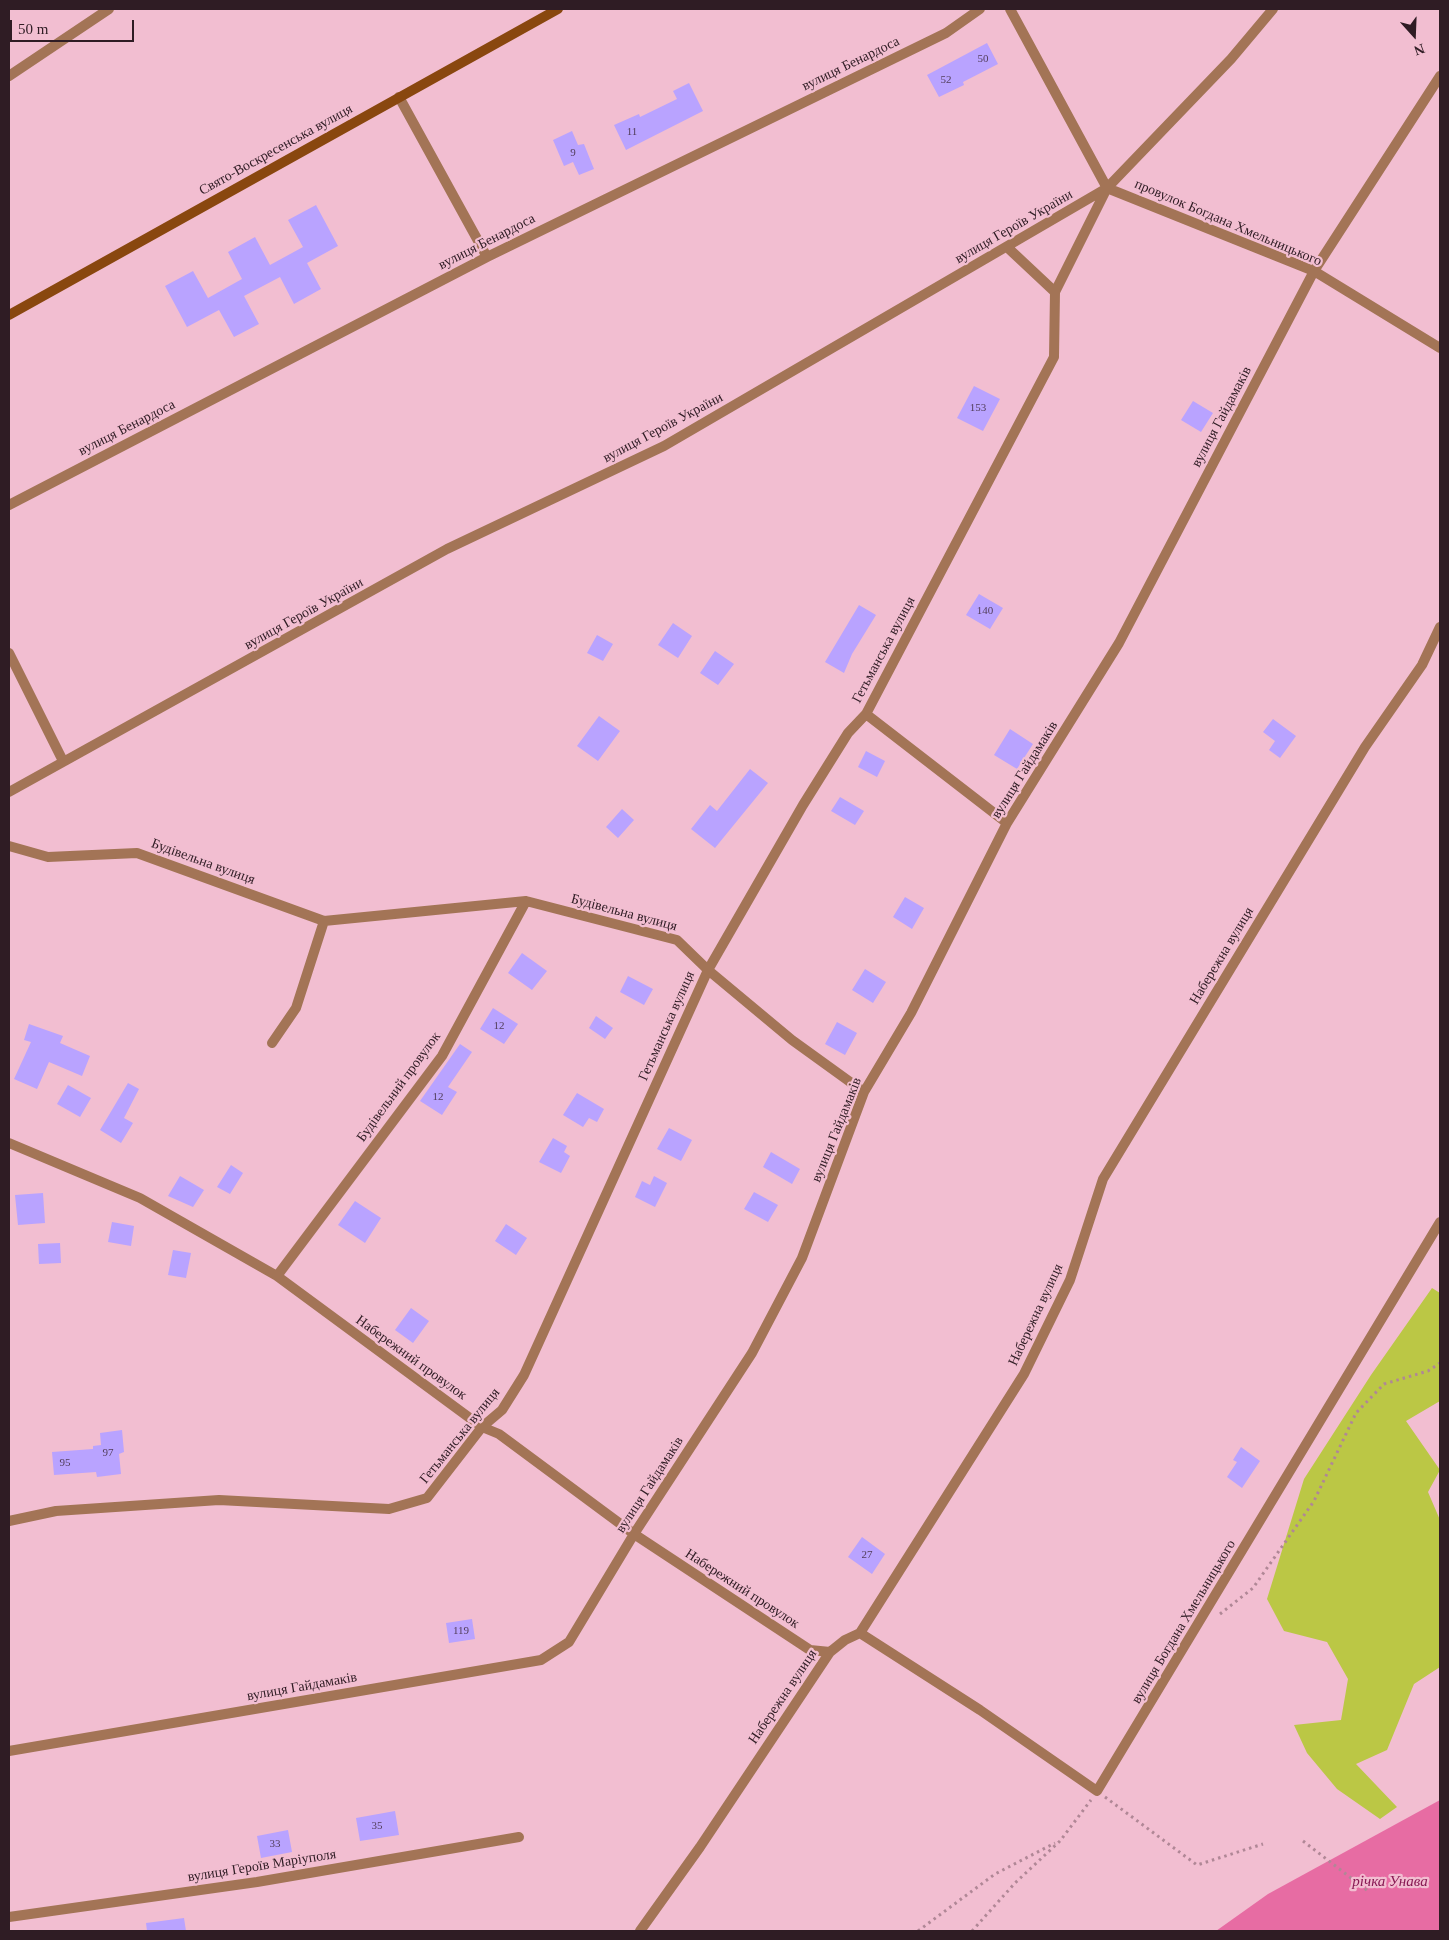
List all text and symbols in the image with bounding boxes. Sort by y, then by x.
scale bar [12,10,136,42]
north arrow [1389,10,1439,60]
text: 50 m [18,21,48,37]
street label: вулиця Бенардоса [800,33,902,95]
text: N [1412,41,1427,58]
house number: 50 [978,52,988,66]
house number: 52 [940,73,951,87]
street label: Свято-Воскресенська вулиця [196,101,356,199]
house number: 11 [627,125,637,139]
house number: 9 [570,146,576,160]
street label: провулок Богдана Хмельницького [1132,176,1324,270]
street label: вулиця Героїв України [952,186,1076,268]
street label: вулиця Бенардоса [436,210,538,274]
street label: вулиця Гайдамаків [1188,364,1256,470]
street label: вулиця Героїв України [600,389,726,467]
street label: вулиця Бенардоса [76,396,178,460]
house number: 153 [970,401,986,415]
street label: вулиця Героїв України [242,574,366,654]
street label: Гетьманська вулиця [849,594,919,706]
house number: 140 [977,604,993,618]
street label: вулиця Гайдамаків [988,718,1062,822]
street label: Будівельна вулиця [149,835,257,889]
street label: Будівельна вулиця [569,891,679,935]
street label: Набережна вулиця [1186,904,1258,1008]
street label: Гетьманська вулиця [635,969,699,1083]
house number: 12 [494,1019,504,1033]
street label: Будівельний провулок [353,1029,445,1145]
street label: вулиця Гайдамаків [808,1075,866,1185]
house number: 12 [432,1090,443,1104]
street label: Набережна вулиця [1005,1261,1067,1369]
street label: Набережний провулок [352,1312,470,1404]
street label: Гетьманська вулиця [416,1385,504,1487]
street label: вулиця Гайдамаків [613,1434,687,1536]
house number: 97 [102,1446,114,1460]
house number: 95 [60,1456,70,1470]
street label: вулиця Богдана Хмельницького [1128,1537,1240,1707]
street label: Набережний провулок [682,1546,802,1632]
house number: 27 [862,1548,872,1562]
house number: 119 [453,1624,469,1638]
street label: Набережна вулиця [745,1647,821,1747]
street label: вулиця Гайдамаків [246,1669,358,1705]
house number: 35 [372,1819,382,1833]
house number: 33 [270,1837,280,1851]
street label: вулиця Героїв Маріуполя [187,1846,337,1886]
water label: річка Унава [1352,1873,1428,1891]

